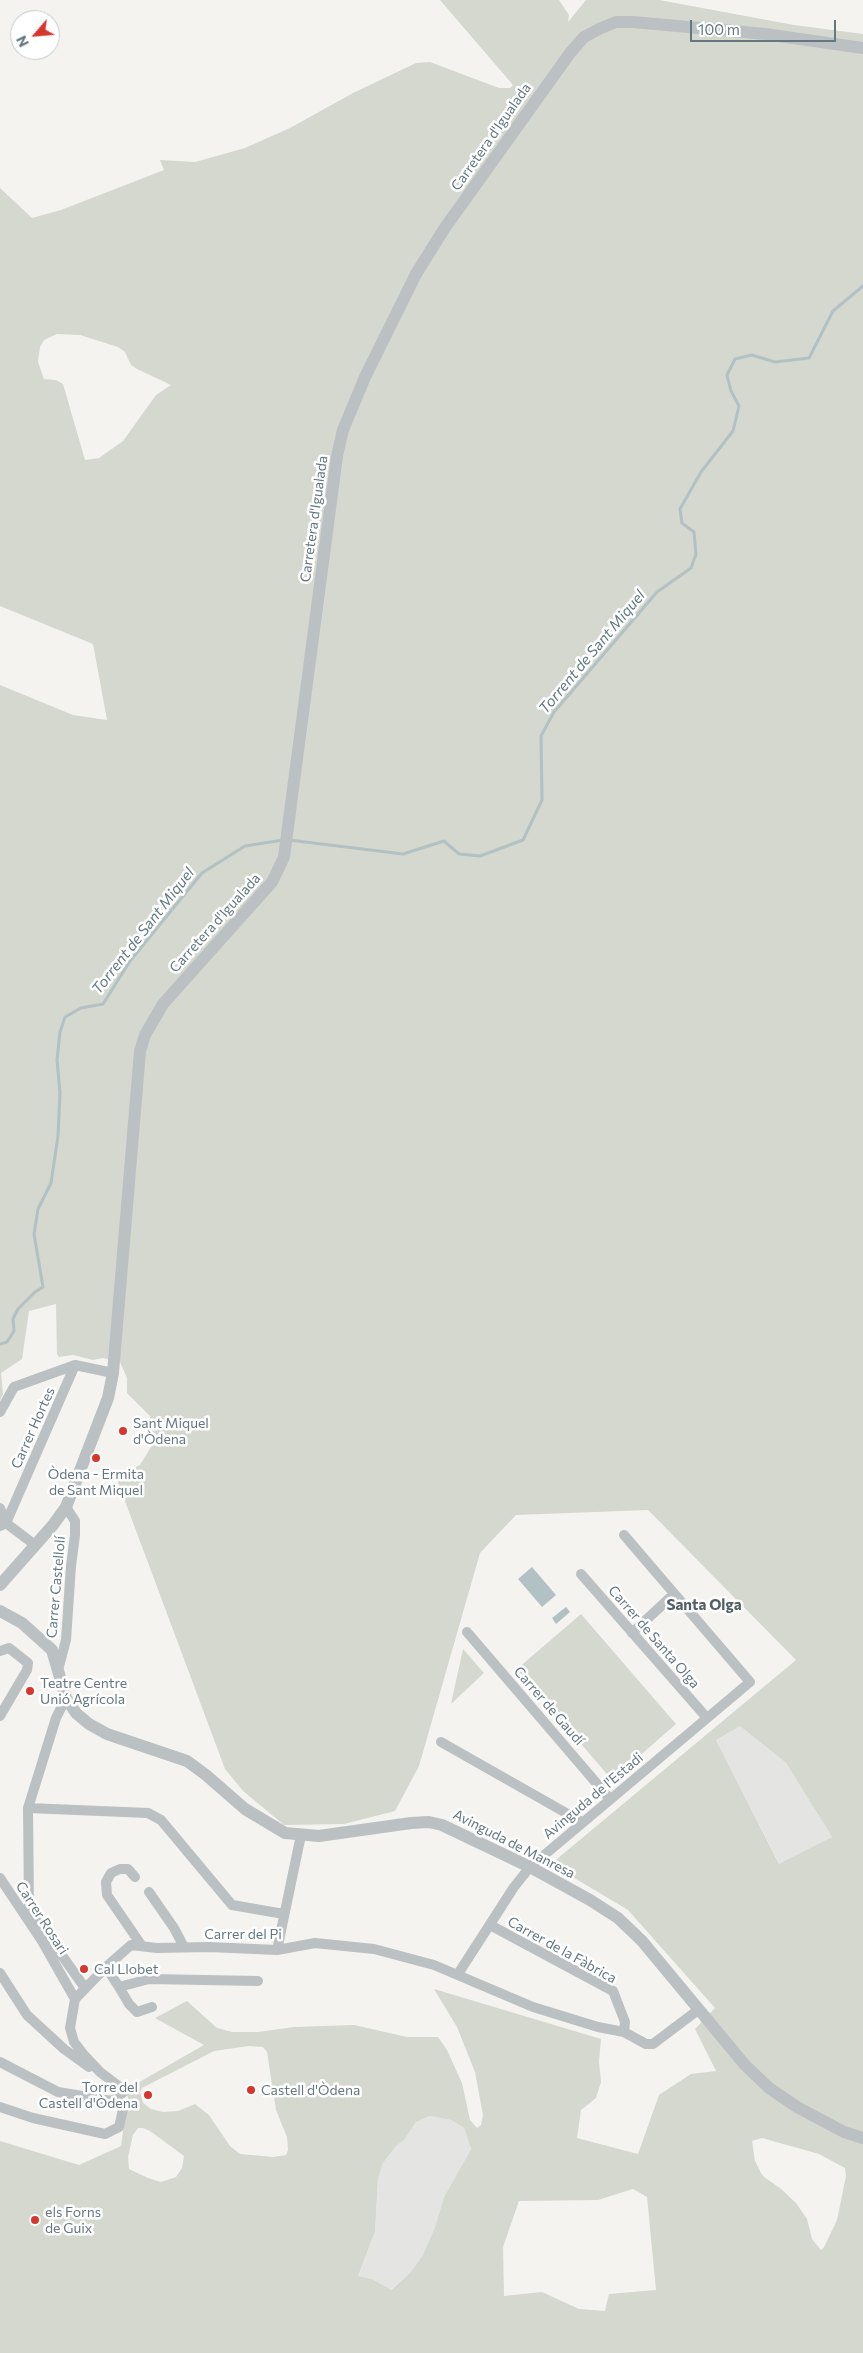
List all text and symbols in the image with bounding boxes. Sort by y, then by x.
north arrow [10,10,60,60]
scale bar [693,10,839,42]
text: 100 m [698,20,740,38]
text: N [12,33,32,50]
street label: Carretera d'Igualada [448,80,534,194]
street label: Carretera d'Igualada [297,455,331,583]
water label: Torrent de Sant Miquel [535,587,649,717]
water label: Torrent de Sant Miquel [88,864,198,998]
street label: Carretera d'Igualada [166,870,264,976]
street label: Carrer Hortes [8,1385,58,1471]
place label: Sant Miquel d'Òdena [133,1415,209,1448]
marker: Sant Miquel d'Òdena [117,1425,129,1437]
marker: Òdena - Ermita de Sant Miquel [90,1452,102,1464]
place label: Òdena - Ermita de Sant Miquel [48,1466,144,1498]
street label: Carrer Castellolí [43,1535,69,1639]
street label: Carrer de Santa Olga [605,1582,703,1692]
district label: Santa Olga [666,1596,742,1614]
street label: Carrer de Gaudí [510,1663,588,1749]
place label: Teatre Centre Unió Agrícola [40,1675,127,1708]
marker: Teatre Centre Unió Agrícola [24,1685,36,1697]
street label: Avinguda de l'Estadi [540,1749,646,1843]
street label: Avinguda de Manresa [450,1806,578,1882]
street label: Carrer Rosari [12,1878,72,1958]
street label: Carrer de la Fàbrica [505,1913,619,1987]
street label: Carrer del Pi [204,1926,282,1942]
place label: Cal Llobet [94,1961,158,1977]
marker: Cal Llobet [78,1963,90,1975]
place label: Torre del Castell d'Òdena [39,2079,138,2112]
place label: Castell d'Òdena [261,2082,360,2098]
marker: Castell d'Òdena [245,2084,257,2096]
marker: Torre del Castell d'Òdena [142,2089,154,2101]
place label: els Forns de Guix [45,2204,101,2236]
marker: els Forns de Guix [29,2214,41,2226]

